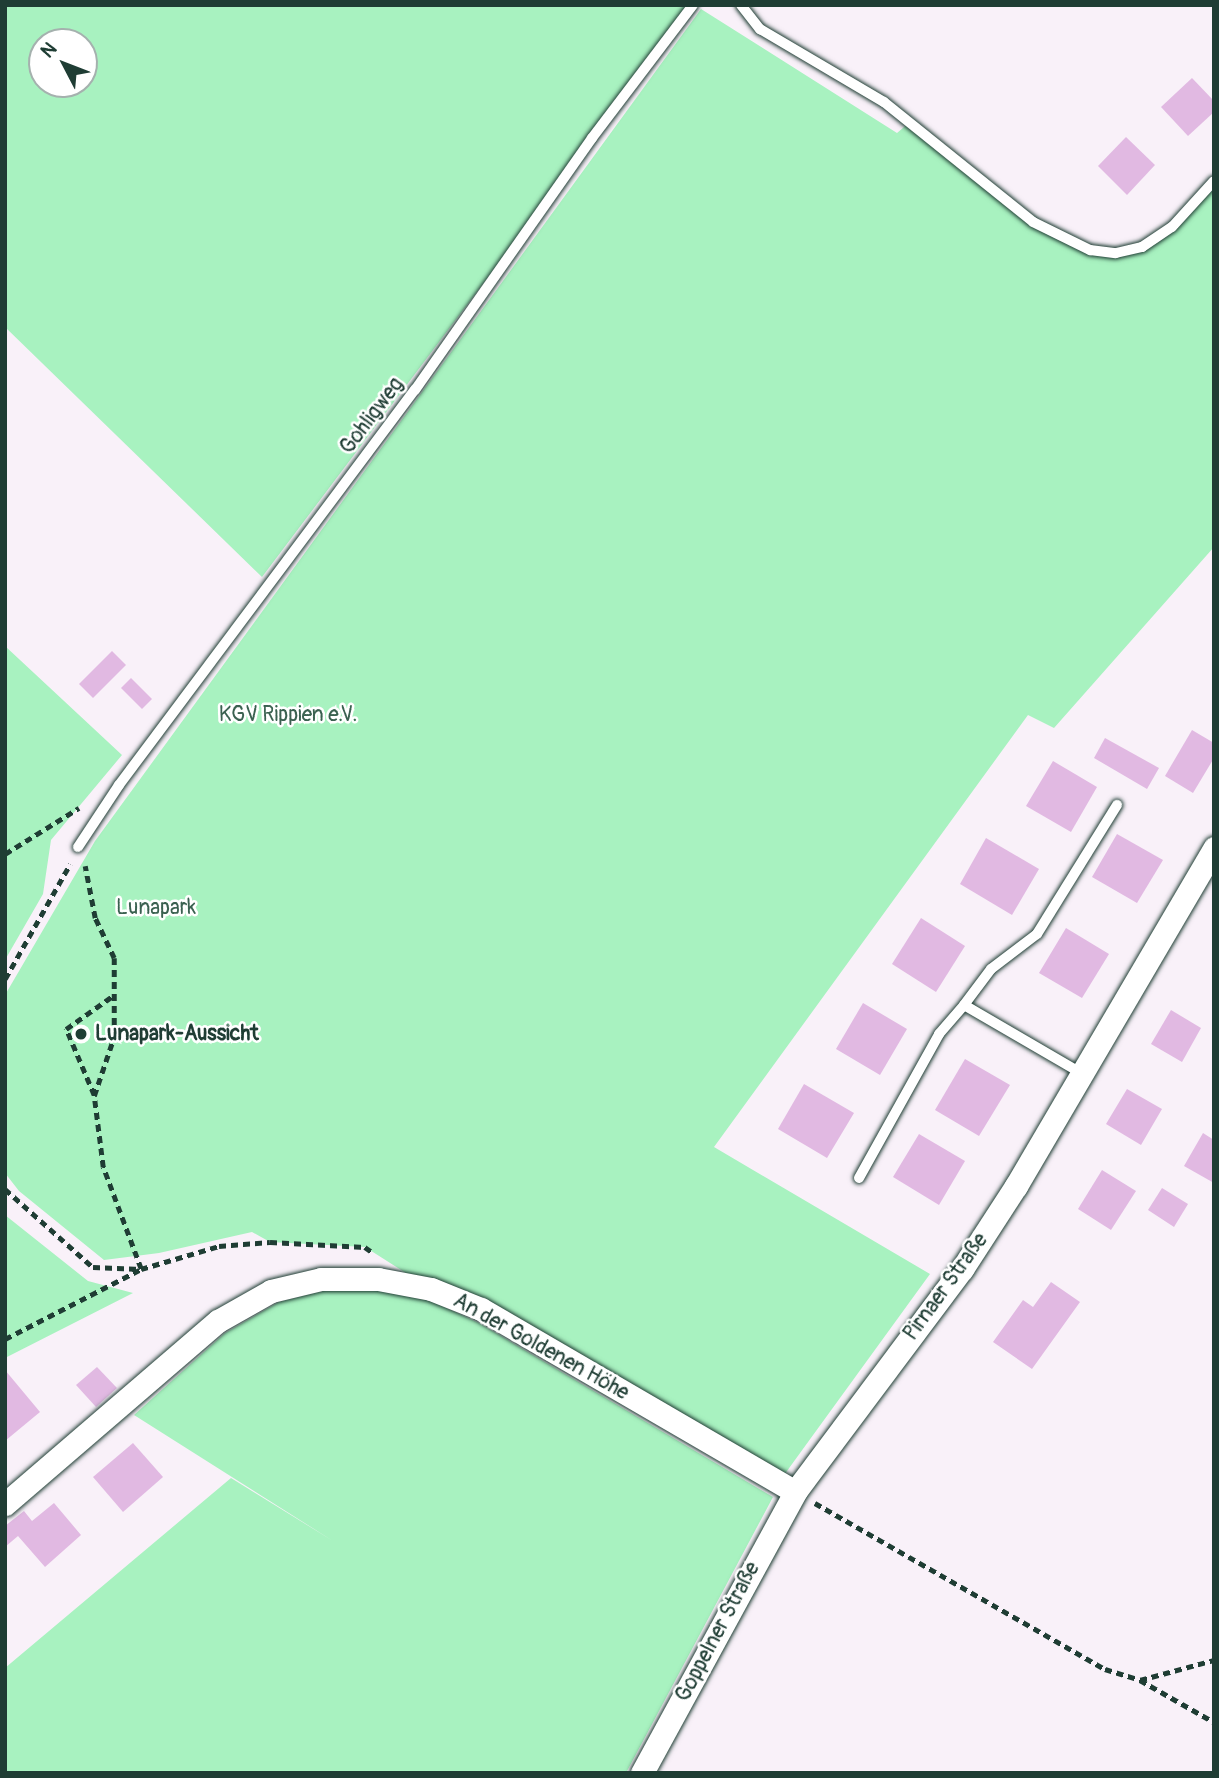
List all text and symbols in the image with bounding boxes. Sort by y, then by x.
north arrow [28,28,98,98]
text: N [36,37,62,63]
street label: Gohligweg [335,373,409,459]
park label: KGV Rippien e.V. [219,702,357,728]
park label: Lunapark [116,895,196,921]
place label: Lunapark-Aussicht [95,1021,259,1047]
marker: Lunapark-Aussicht [73,1026,89,1042]
street label: Pirnaer Straße [899,1228,993,1346]
street label: An der Goldenen Höhe [449,1288,633,1406]
street label: Goppelner Straße [671,1558,765,1706]

